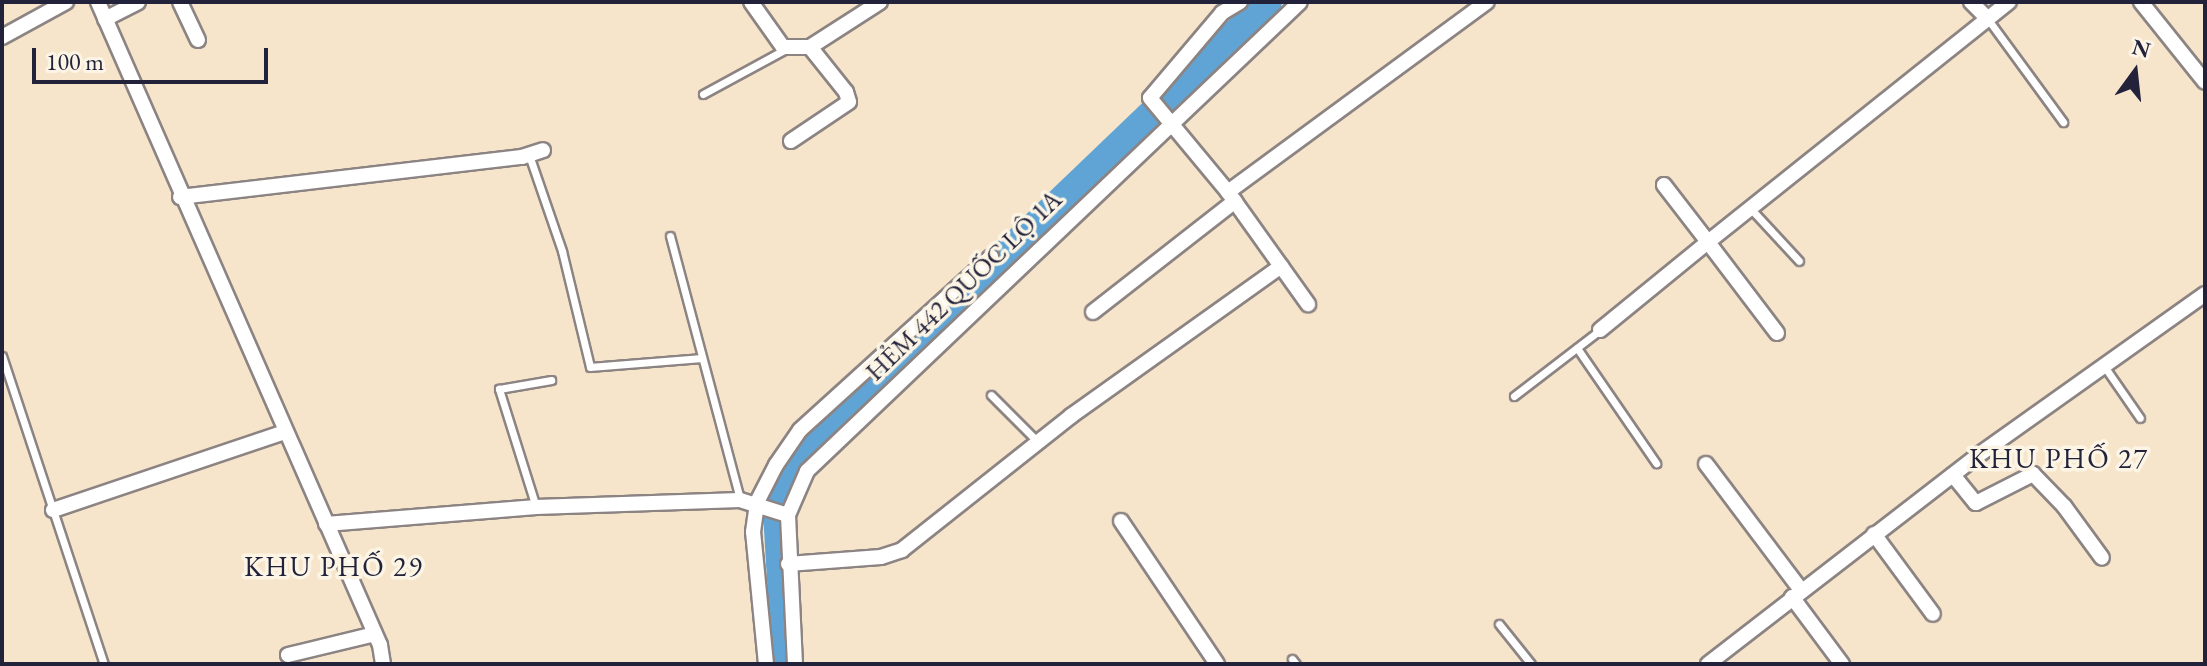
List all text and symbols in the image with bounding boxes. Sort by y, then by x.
scale bar [36,32,272,82]
north arrow [2095,32,2175,112]
text: N [2129,32,2154,65]
text: 100 m [46,46,104,77]
street label: HẺM 442 QUỐC LỘ 1A [860,184,1068,388]
district label: KHU PHỐ 27 [1969,441,2149,475]
district label: KHU PHỐ 29 [244,549,424,583]

